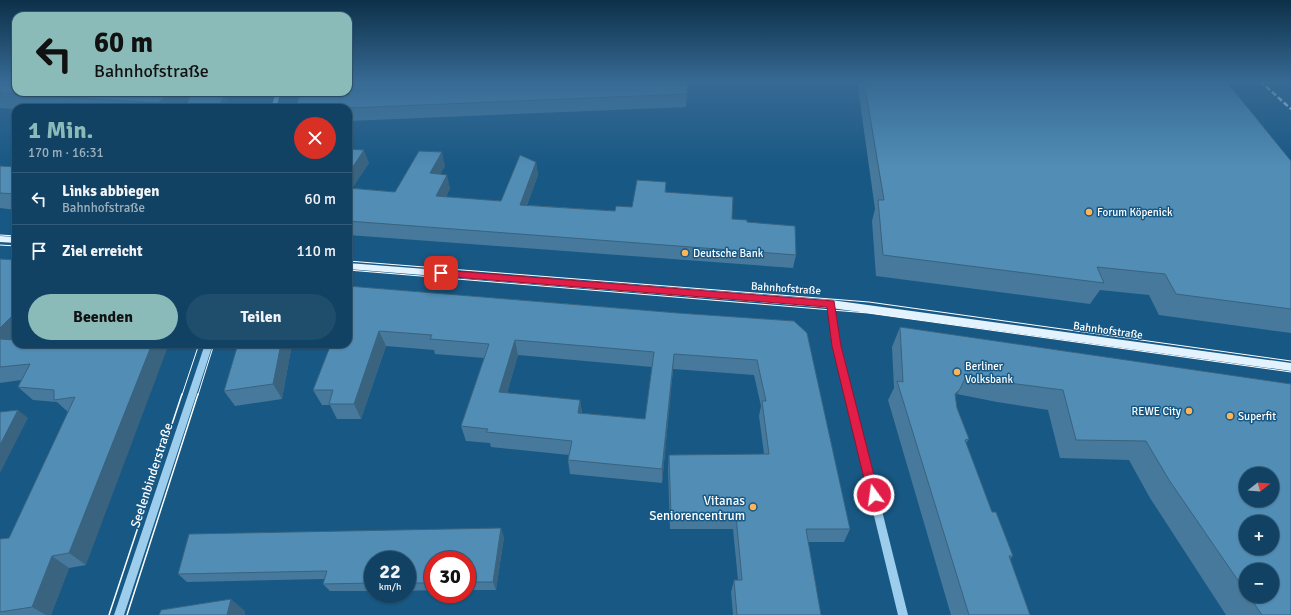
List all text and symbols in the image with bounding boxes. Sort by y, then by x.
text: 60 m [94,26,153,60]
icon: left [28,28,80,80]
text: Bahnhofstraße [94,60,209,82]
text: 1 Min. [28,115,93,145]
button: close [294,117,336,159]
text: 170 m · 16:31 [28,145,104,161]
text: Links abbiegen [62,182,159,200]
icon: left [28,188,50,210]
text: 60 m [305,190,336,208]
text: Bahnhofstraße [62,200,145,216]
place label: Forum Köpenick [1097,206,1173,219]
marker: Forum Köpenick [1084,207,1094,217]
icon: arrive [28,240,50,262]
text: Ziel erreicht [62,242,143,260]
text: 110 m [296,242,336,260]
place label: Deutsche Bank [693,247,764,260]
marker: Deutsche Bank [680,248,690,258]
pin [424,256,458,290]
icon: arrive [430,262,452,284]
street label: Bahnhofstraße [751,280,821,297]
button: Beenden [28,294,178,340]
button: Teilen [186,294,336,340]
street label: Bahnhofstraße [1072,319,1144,342]
place label: Berliner Volksbank [965,360,1013,386]
marker: Berliner Volksbank [952,367,962,377]
place label: REWE City [1132,405,1182,418]
marker: REWE City [1184,406,1194,416]
place label: Superfit [1238,410,1276,423]
marker: Superfit [1225,411,1235,421]
street label: Seelenbinderstraße [127,421,176,530]
north arrow [1239,467,1279,507]
map controls [1239,467,1279,603]
position arrow [853,474,895,516]
place label: Vitanas Seniorencentrum [649,493,745,524]
marker: Vitanas Seniorencentrum [748,502,758,512]
button: + [1239,515,1279,555]
speed limit sign: 30 [424,551,476,603]
text: 22 [379,559,401,584]
button: − [1239,563,1279,603]
text: km/h [379,581,401,593]

